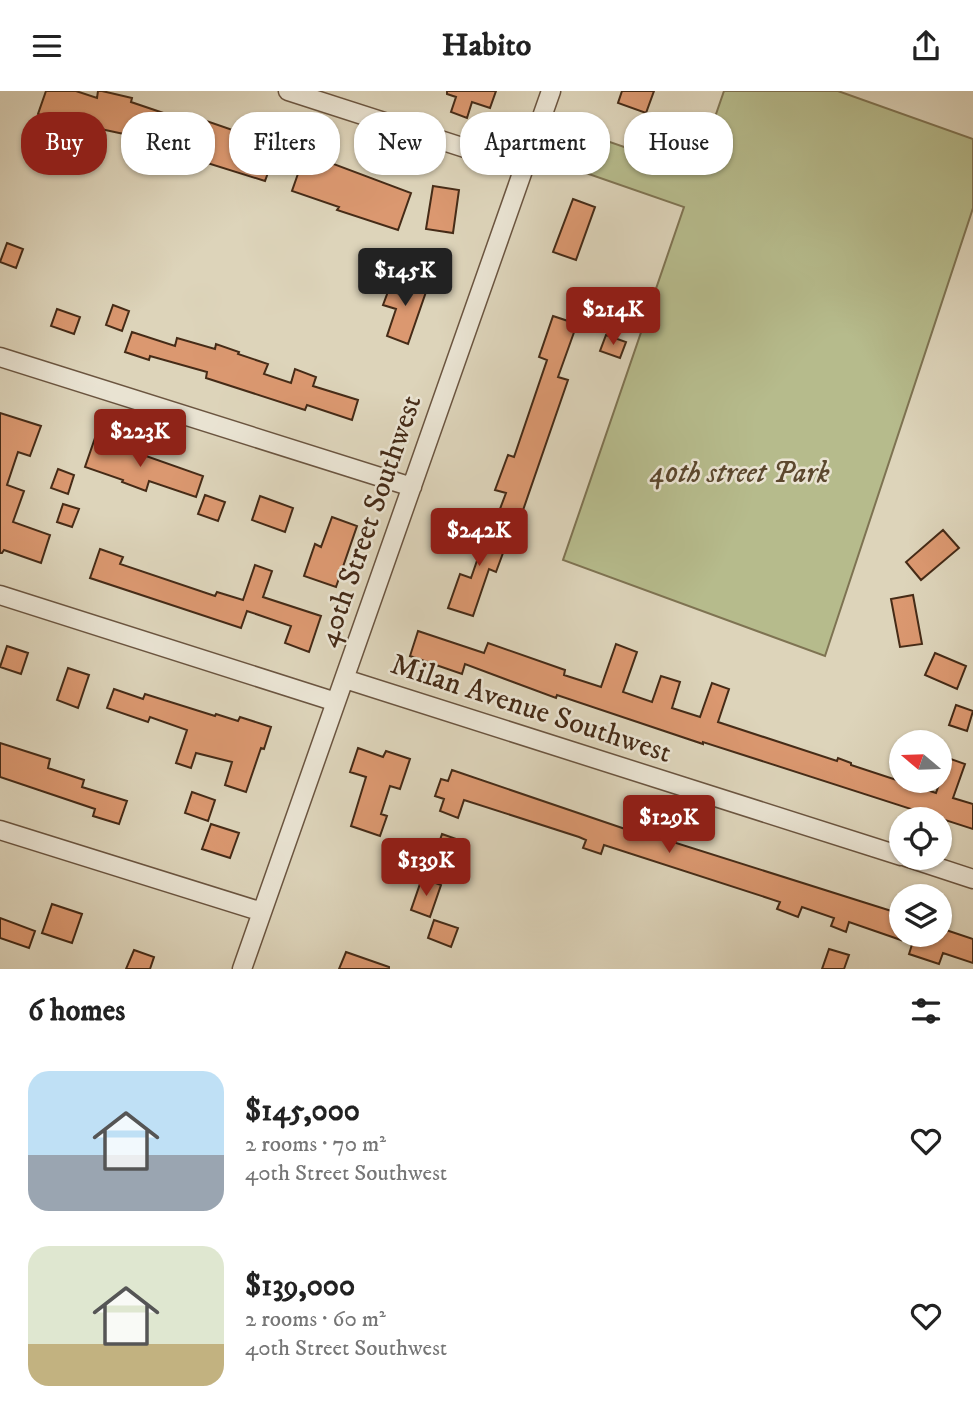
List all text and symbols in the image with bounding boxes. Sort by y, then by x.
text: Habito [442,26,531,66]
icon: menu [28,27,66,65]
icon: share [907,27,945,65]
chip: Buy [21,112,107,175]
chip: Rent [121,112,215,175]
chip: Filters [229,112,340,175]
chip: New [354,112,446,175]
chip: Apartment [460,112,610,175]
chip: House [624,112,733,175]
pin: $145K [356,249,454,308]
text: $145K [374,256,436,285]
pin: $214K [564,287,662,347]
text: $214K [582,295,644,324]
street label: 40th Street Southwest [310,390,430,652]
pin: $223K [91,409,189,469]
text: $223K [110,417,170,446]
park label: 40th street Park [649,455,830,492]
pin: $242K [430,509,528,568]
text: $242K [447,516,511,545]
street label: Milan Avenue Southwest [386,646,676,772]
north arrow [889,730,952,793]
map controls [889,730,952,947]
pin: $129K [620,795,718,855]
text: $129K [639,803,699,832]
button: locate [889,807,952,870]
pin: $139K [377,839,475,898]
text: $139K [397,846,455,875]
button: layers [889,884,952,947]
icon: filters [907,992,945,1030]
text: 6 homes [28,993,125,1030]
text: $145,000 [245,1093,360,1130]
icon: home [84,1099,168,1183]
icon: heart [907,1122,945,1160]
text: 2 rooms · 70 m² [245,1130,386,1159]
text: 40th Street Southwest [245,1159,447,1188]
text: $139,000 [245,1268,355,1305]
icon: home [84,1274,168,1358]
icon: heart [907,1297,945,1335]
text: 2 rooms · 60 m² [245,1305,386,1334]
text: 40th Street Southwest [245,1334,447,1363]

